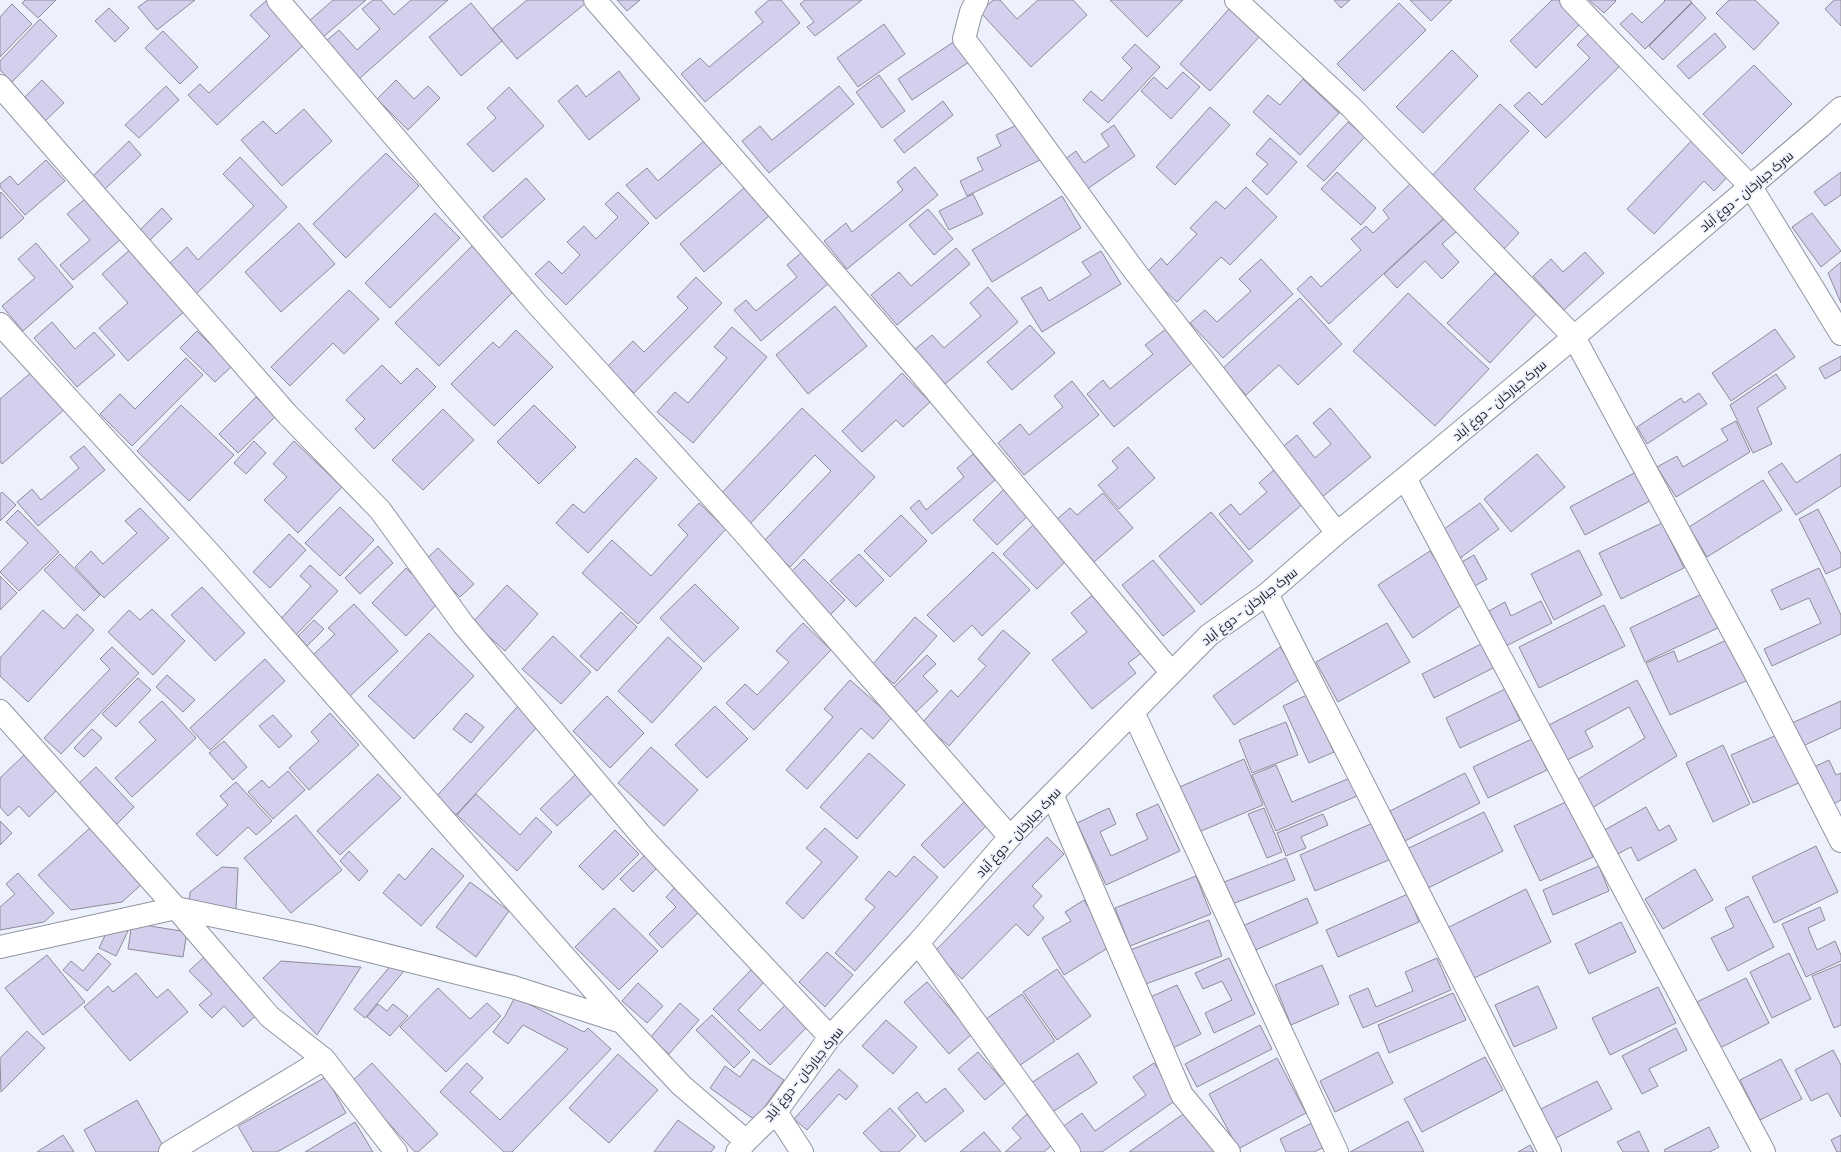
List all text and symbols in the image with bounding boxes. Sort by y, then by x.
street label: سرک جبارخان - دوغ آباد [1696,147,1797,236]
street label: سرک جبارخان - دوغ آباد [1449,356,1550,445]
street label: سرک جبارخان - دوغ آباد [1198,564,1301,649]
street label: سرک جبارخان - دوغ آباد [972,784,1065,881]
street label: سرک جبارخان - دوغ آباد [760,1023,847,1125]

